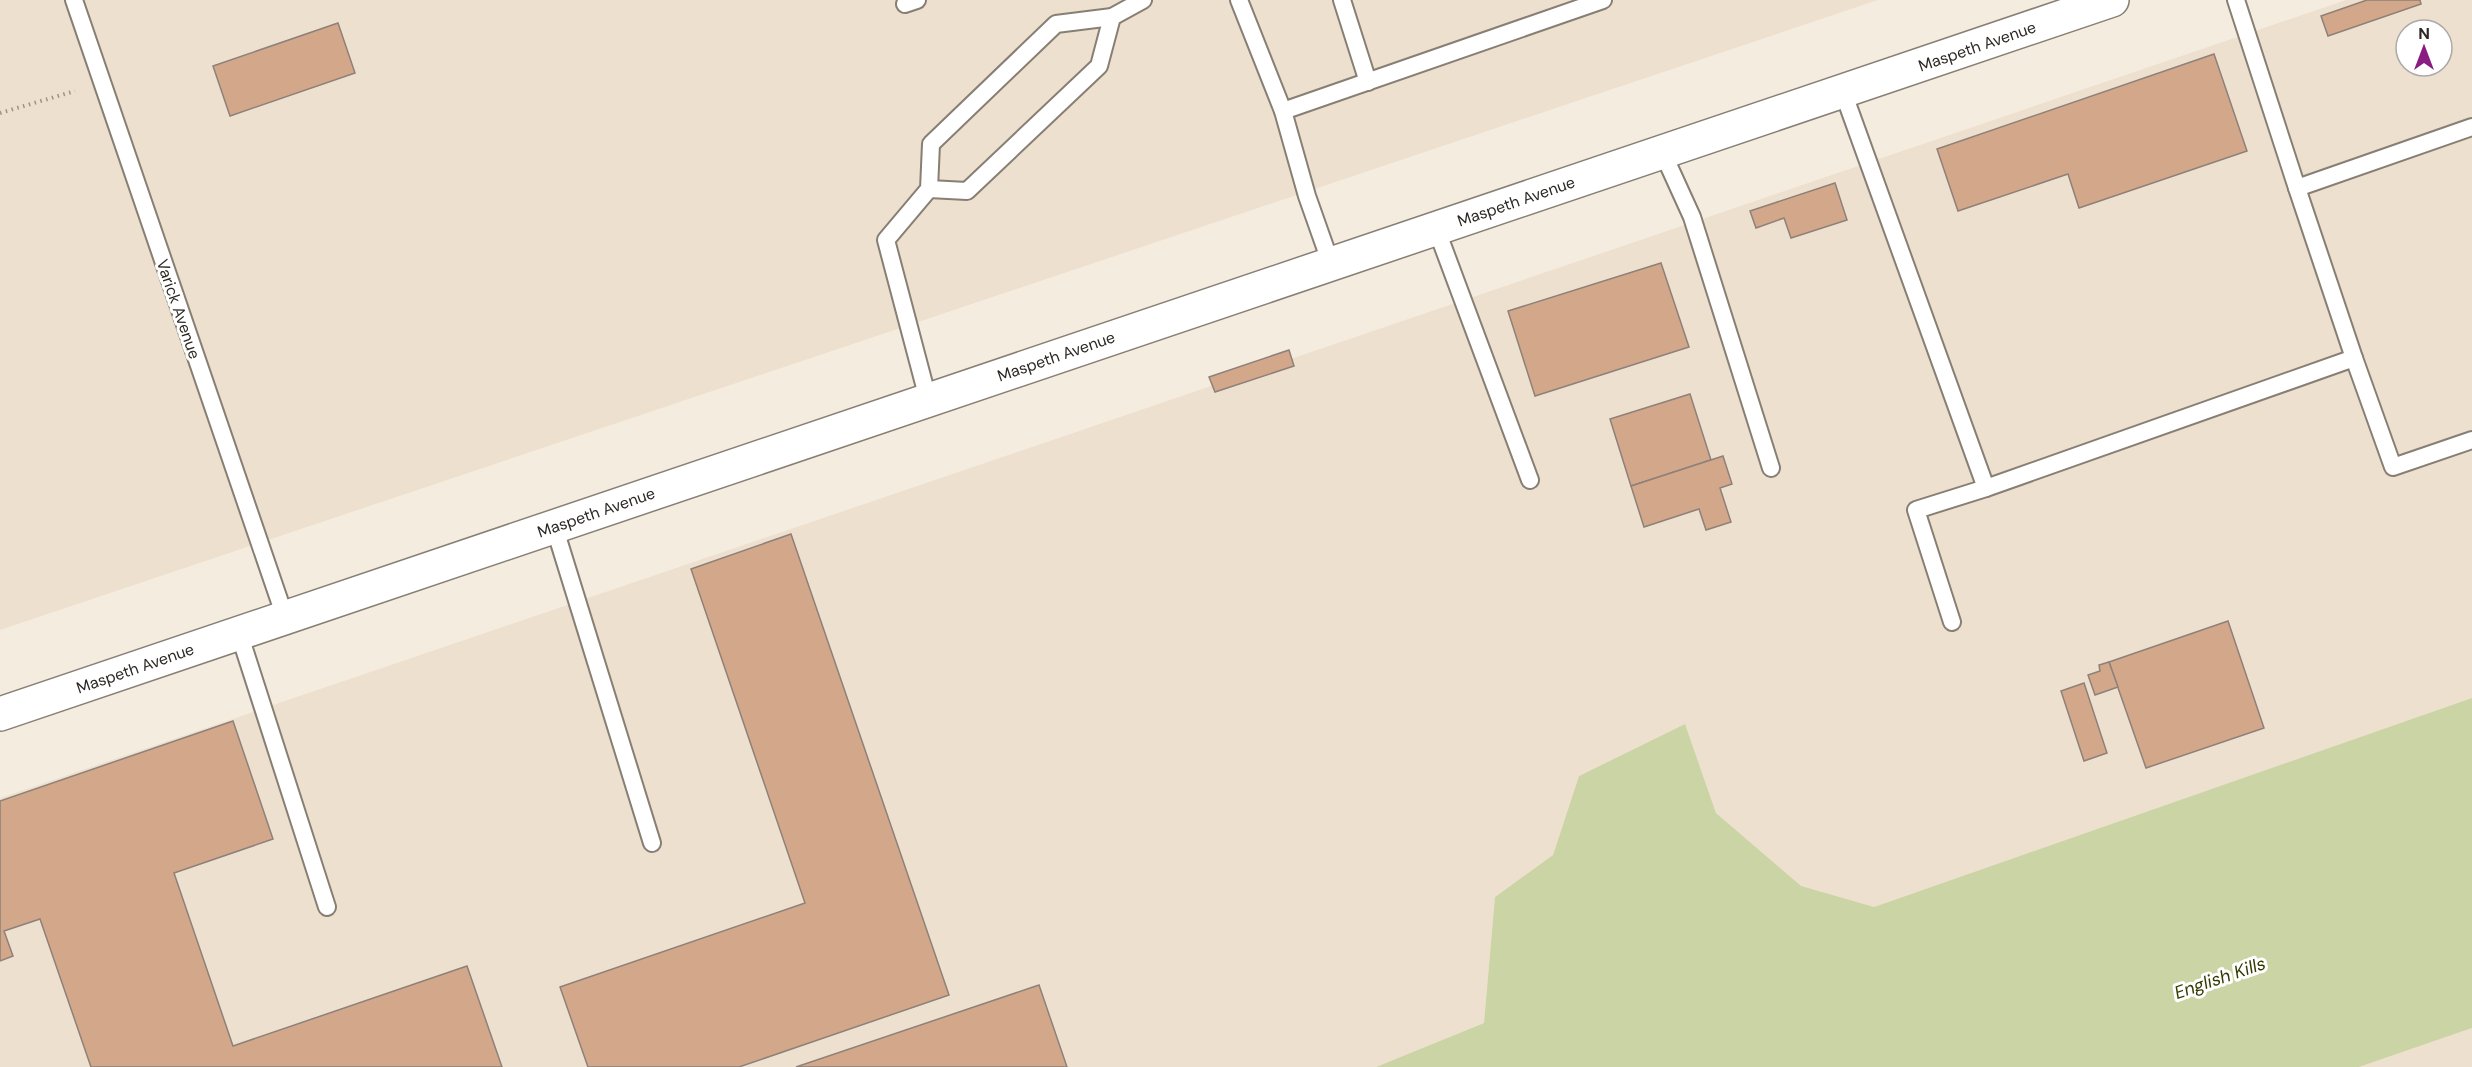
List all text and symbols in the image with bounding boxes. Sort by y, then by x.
street label: Maspeth Avenue [1916,17,2039,76]
north arrow [2394,18,2454,78]
text: N [2418,23,2430,44]
street label: Maspeth Avenue [1455,172,1578,231]
street label: Varick Avenue [152,257,205,362]
street label: Maspeth Avenue [995,327,1118,386]
street label: Maspeth Avenue [535,483,658,542]
street label: Maspeth Avenue [74,639,197,698]
water label: English Kills [2171,951,2269,1005]

